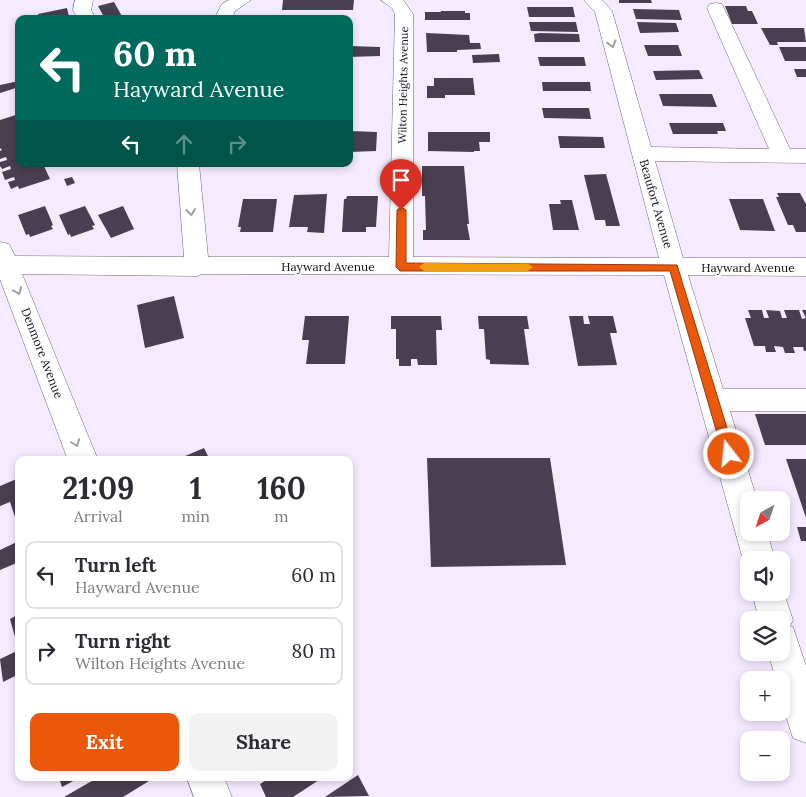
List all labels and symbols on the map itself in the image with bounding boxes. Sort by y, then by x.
street label: Wilton Heights Avenue [395,26,411,144]
one-way arrow [606,40,616,48]
street label: Beaufort Avenue [637,158,677,251]
pin [380,159,422,210]
one-way arrow [185,209,196,217]
street label: Hayward Avenue [281,259,375,274]
street label: Hayward Avenue [701,260,795,275]
one-way arrow [12,286,22,295]
street label: Denmore Avenue [18,305,67,401]
position arrow [702,427,754,479]
one-way arrow [70,438,80,447]
north arrow [740,491,790,541]

